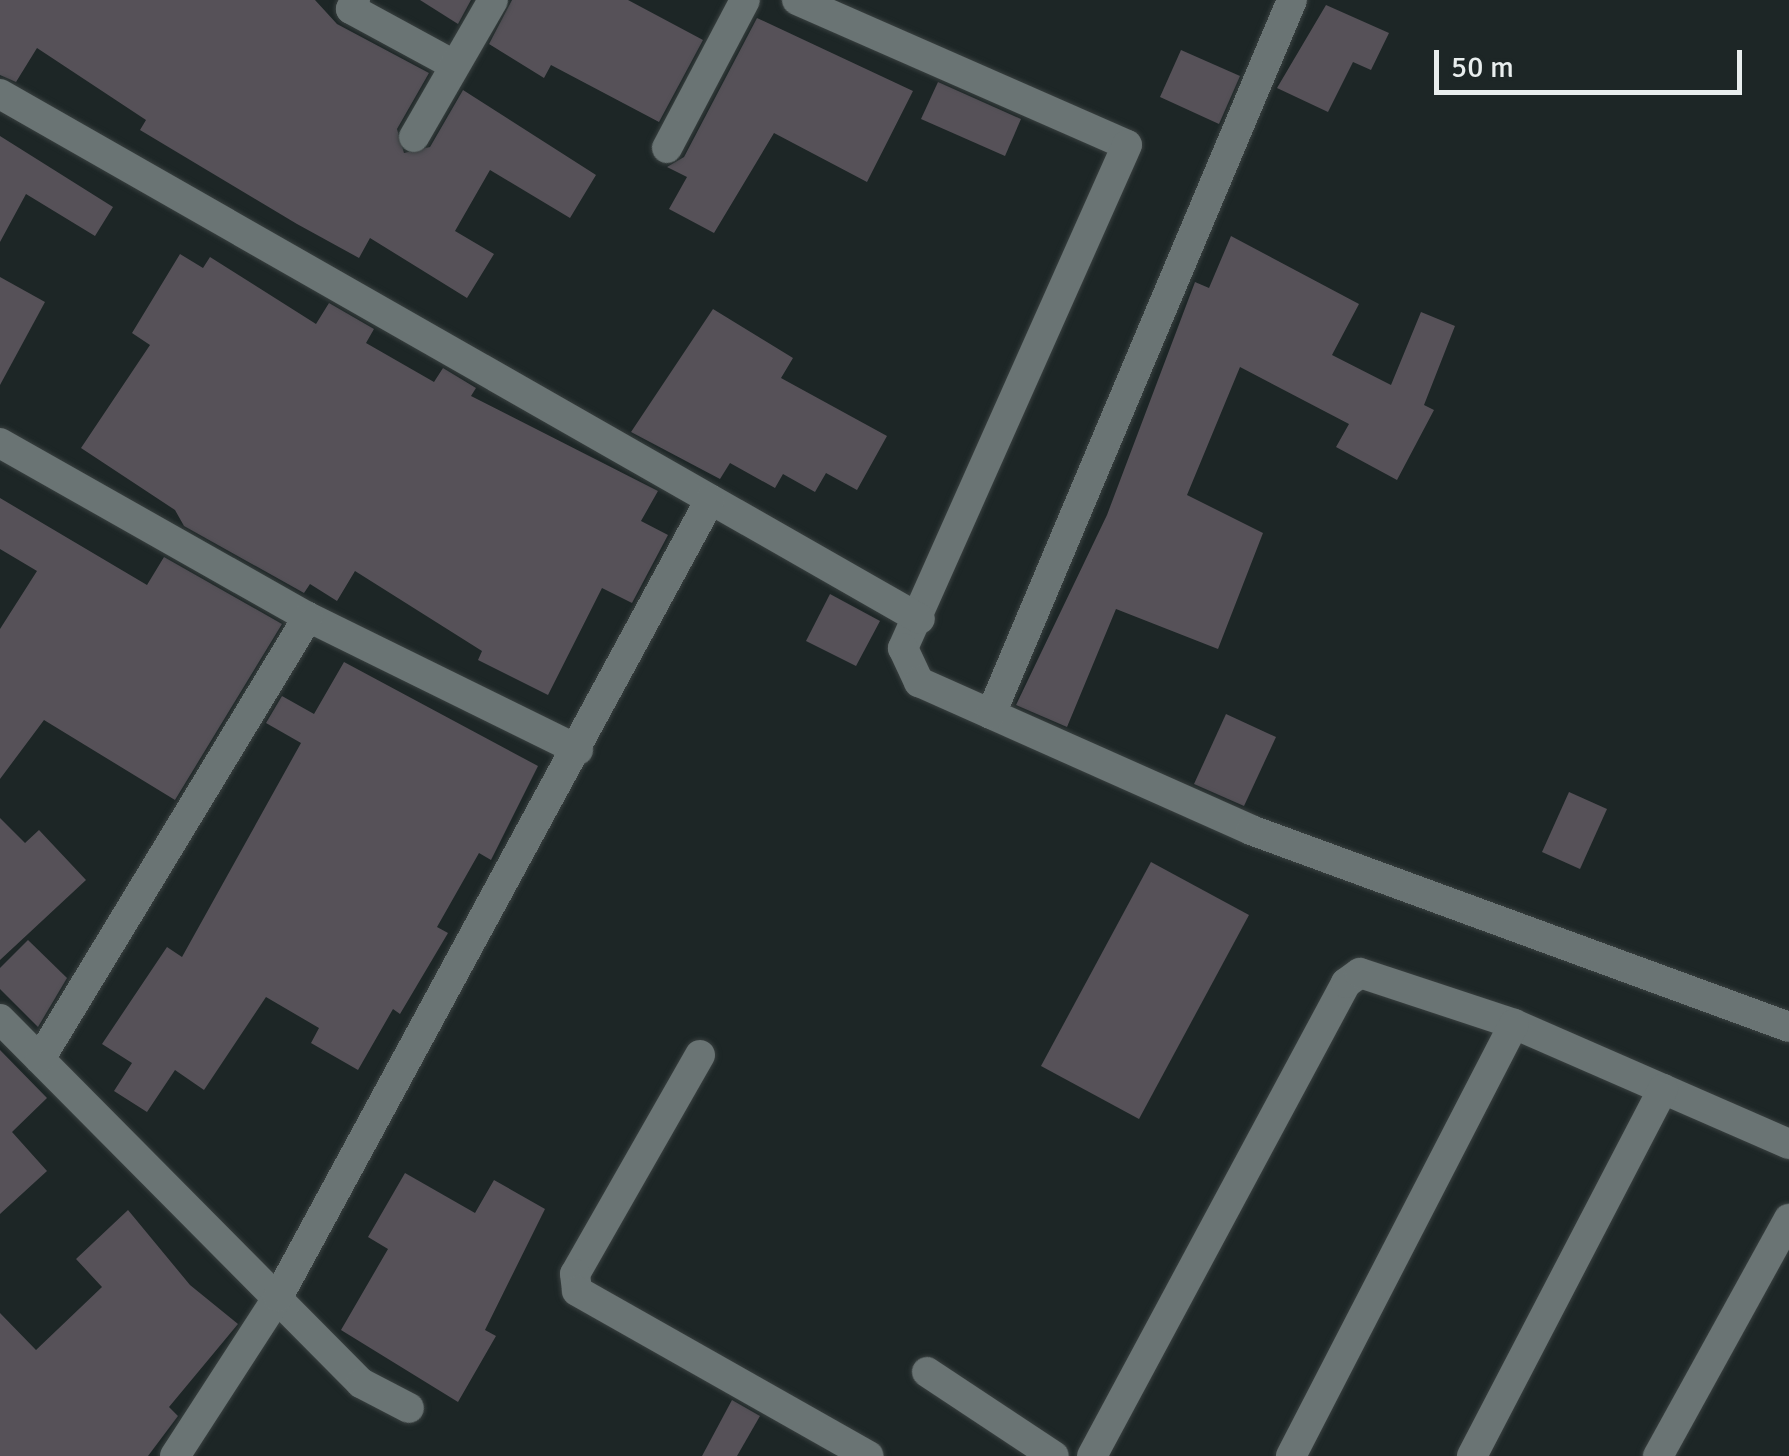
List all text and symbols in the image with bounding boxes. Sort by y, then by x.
scale bar [1439,30,1746,92]
text: 50 m [1451,49,1514,86]

